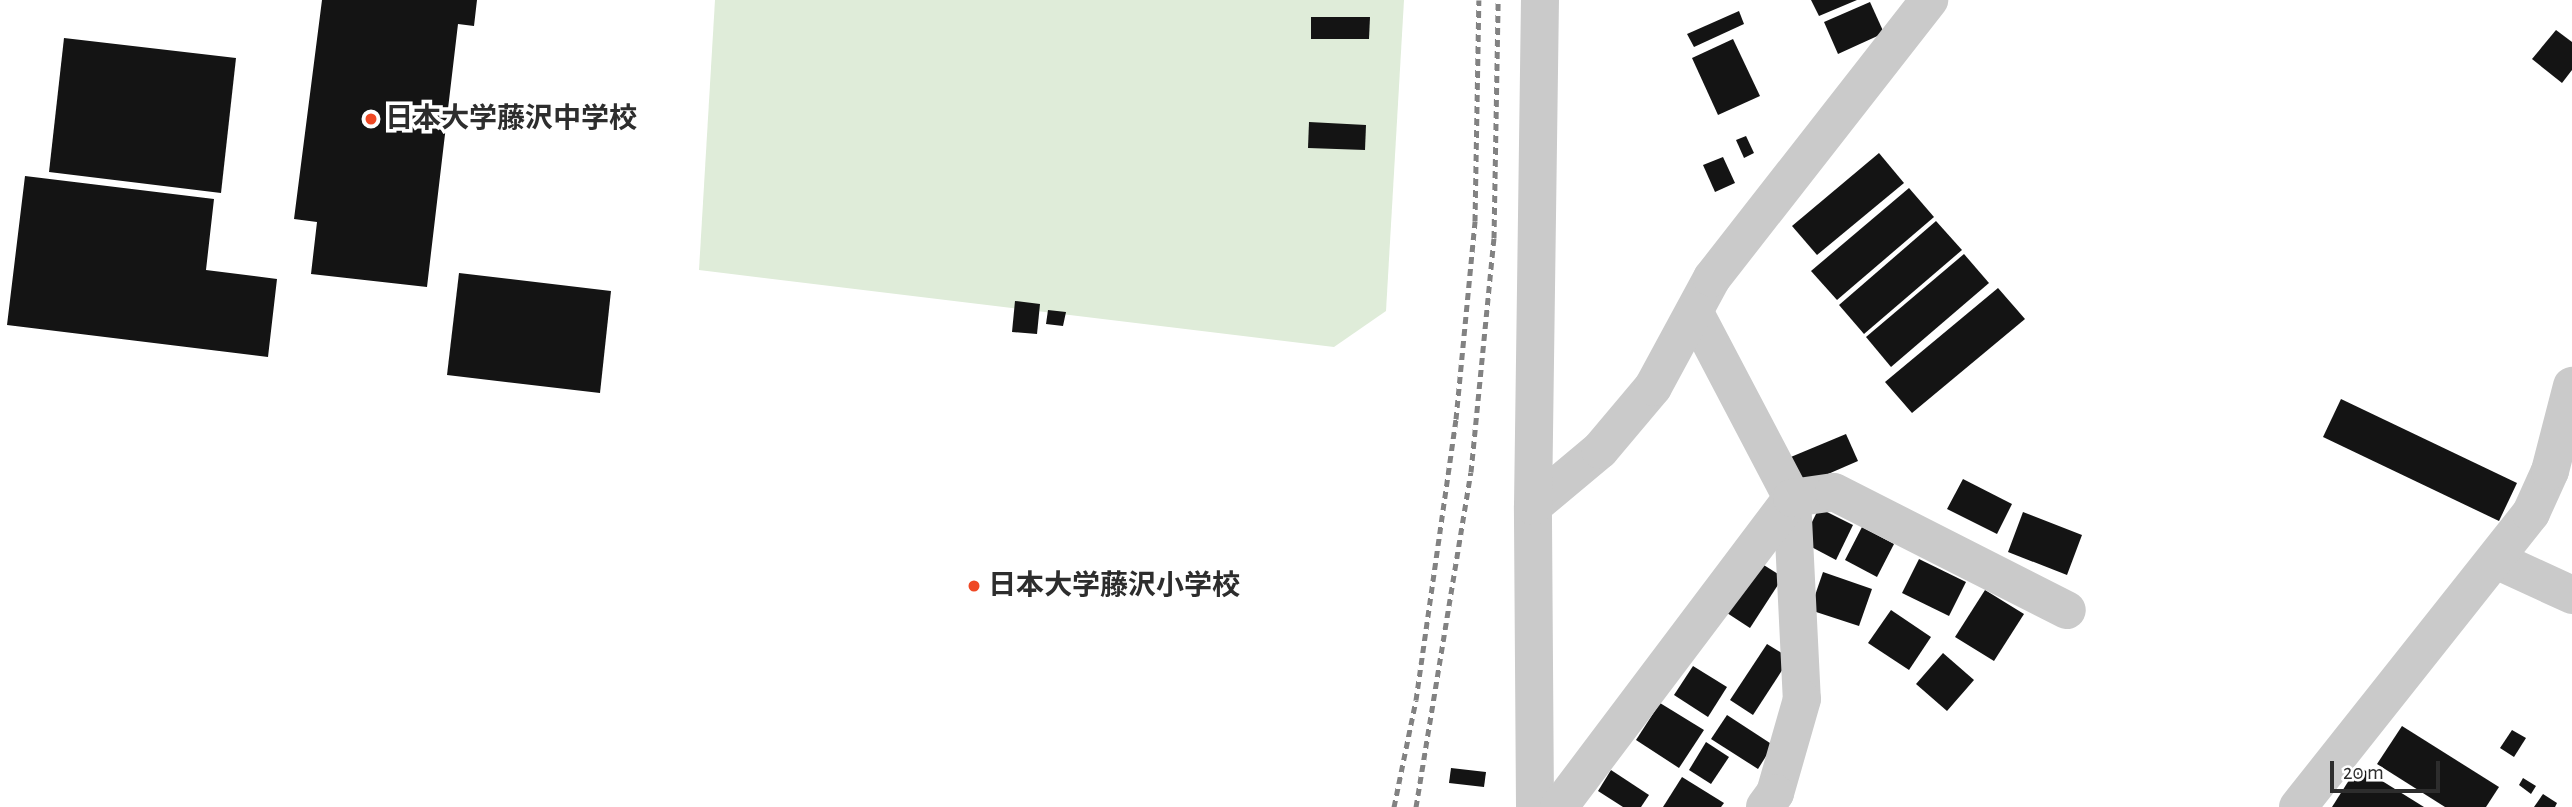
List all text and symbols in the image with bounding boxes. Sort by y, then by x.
place label: 日本大学藤沢中学校 [385,102,637,136]
marker: 日本大学藤沢中学校 [363,111,379,127]
place label: 日本大学藤沢小学校 [988,569,1240,603]
marker: 日本大学藤沢小学校 [966,578,982,594]
scale bar [2334,748,2444,792]
text: 20 m [2343,762,2384,783]

